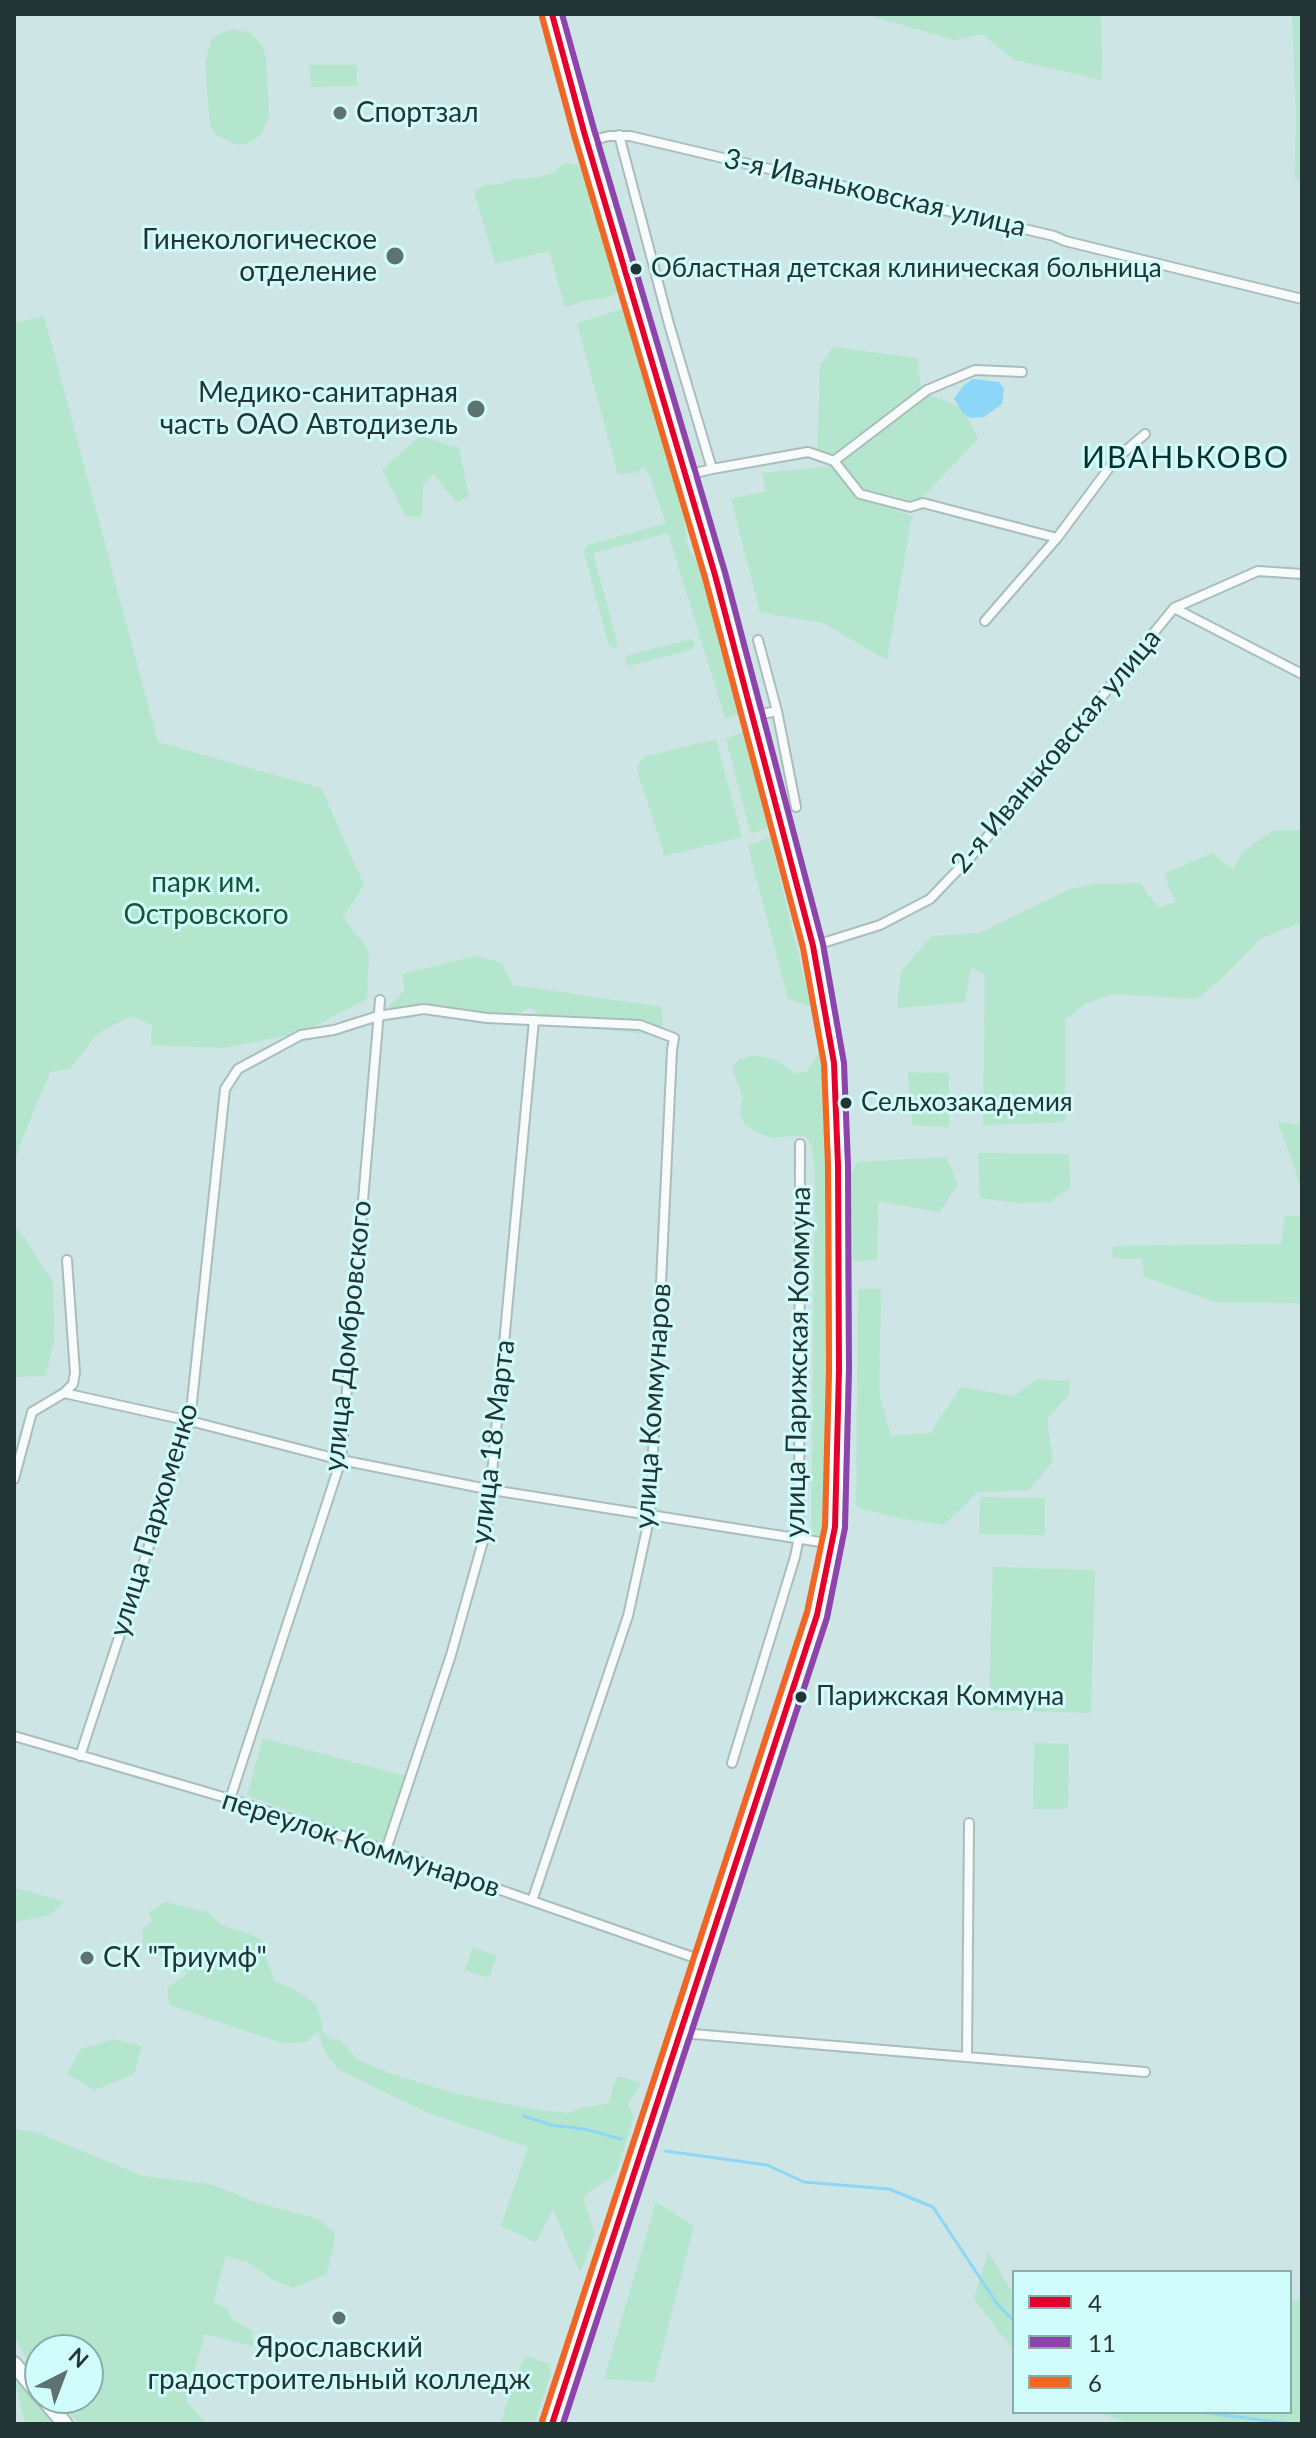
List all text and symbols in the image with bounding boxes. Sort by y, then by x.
place label: Спортзал [356,96,479,130]
marker: Спортзал [331,104,349,122]
street label: 3-я Иваньковская улица [721,142,1029,244]
place label: Гинекологическое отделение [142,223,377,289]
marker: Гинекологическое отделение [384,245,406,267]
place label: Областная детская клиническая больница [651,253,1162,285]
marker: Областная детская клиническая больница [628,261,644,277]
place label: Медико-санитарная часть ОАО Автодизель [160,376,458,442]
marker: Медико-санитарная часть ОАО Автодизель [465,398,487,420]
district label: ИВАНЬКОВО [1082,440,1290,476]
street label: 2-я Иваньковская улица [944,622,1168,880]
park label: парк им. Островского [123,866,289,932]
place label: Сельхозакадемия [861,1087,1073,1119]
marker: Сельхозакадемия [838,1095,854,1111]
street label: улица Парижская Коммуна [778,1186,818,1538]
street label: улица Домбровского [317,1199,379,1473]
street label: улица Коммунаров [628,1282,678,1530]
street label: улица 18 Марта [464,1338,522,1546]
street label: улица Пархоменко [103,1399,205,1641]
place label: Парижская Коммуна [816,1681,1064,1713]
marker: Парижская Коммуна [793,1689,809,1705]
street label: переулок Коммунаров [218,1783,504,1905]
place label: СК "Триумф" [103,1941,267,1975]
marker: СК "Триумф" [78,1949,96,1967]
legend [1012,2270,1292,2414]
text: 4 [1088,2288,1102,2317]
marker: Ярославский градостроительный колледж [330,2309,348,2327]
text: 11 [1088,2328,1116,2357]
place label: Ярославский градостроительный колледж [148,2331,530,2397]
north arrow [24,2334,104,2414]
text: N [64,2342,94,2373]
text: 6 [1088,2368,1102,2397]

